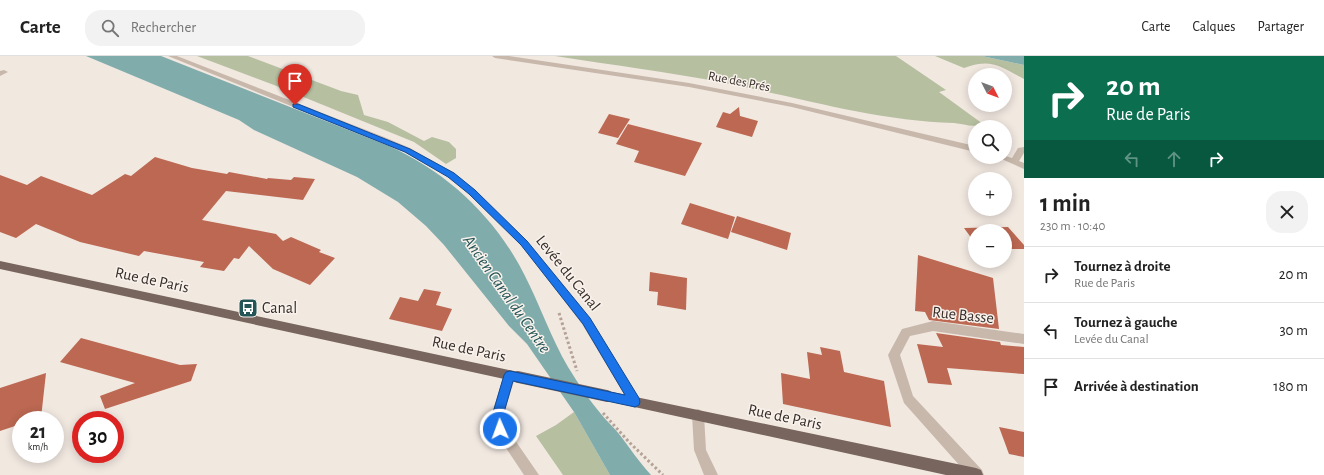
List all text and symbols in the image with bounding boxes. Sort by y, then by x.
search box [85,10,365,46]
icon: search [99,17,121,39]
text: Carte [20,18,61,37]
text: Rechercher [131,20,196,35]
text: Carte [1142,20,1170,34]
text: Calques [1192,20,1236,34]
text: Partager [1258,20,1304,34]
pin [278,64,312,105]
north arrow [968,68,1012,112]
map controls [968,68,1012,268]
icon: arrive [284,70,306,92]
street label: Rue des Prés [707,70,771,94]
icon: right [1040,72,1092,124]
text: 20 m [1106,73,1161,101]
text: Rue de Paris [1106,106,1191,124]
button: search [968,120,1012,164]
icon: left [1121,148,1143,170]
icon: ahead [1163,148,1185,170]
icon: right [1205,148,1227,170]
button: + [968,172,1012,216]
button: close [1266,191,1308,233]
text: 1 min [1040,192,1091,216]
text: 230 m · 10:40 [1040,220,1105,233]
button: − [968,224,1012,268]
water label: Ancien Canal du Centre [460,231,554,356]
street label: Levée du Canal [533,232,603,314]
text: Tournez à droite [1074,259,1171,274]
street label: Rue de Paris [114,264,190,296]
icon: right [1040,264,1062,286]
text: 20 m [1279,267,1308,282]
text: Rue de Paris [1074,277,1135,290]
bus stop icon: Canal [237,297,259,319]
place label: Canal [262,300,297,316]
street label: Rue Basse [931,304,995,326]
text: Tournez à gauche [1074,315,1177,330]
icon: left [1040,320,1062,342]
text: 30 m [1279,323,1308,338]
street label: Rue de Paris [431,333,507,365]
text: Levée du Canal [1074,333,1149,346]
icon: arrive [1040,376,1062,398]
text: Arrivée à destination [1074,379,1199,394]
text: 180 m [1273,379,1308,394]
street label: Rue de Paris [747,401,823,433]
position arrow [479,408,521,450]
speed limit sign: 30 [72,411,124,463]
text: 21 [30,422,46,442]
text: km/h [28,442,48,452]

